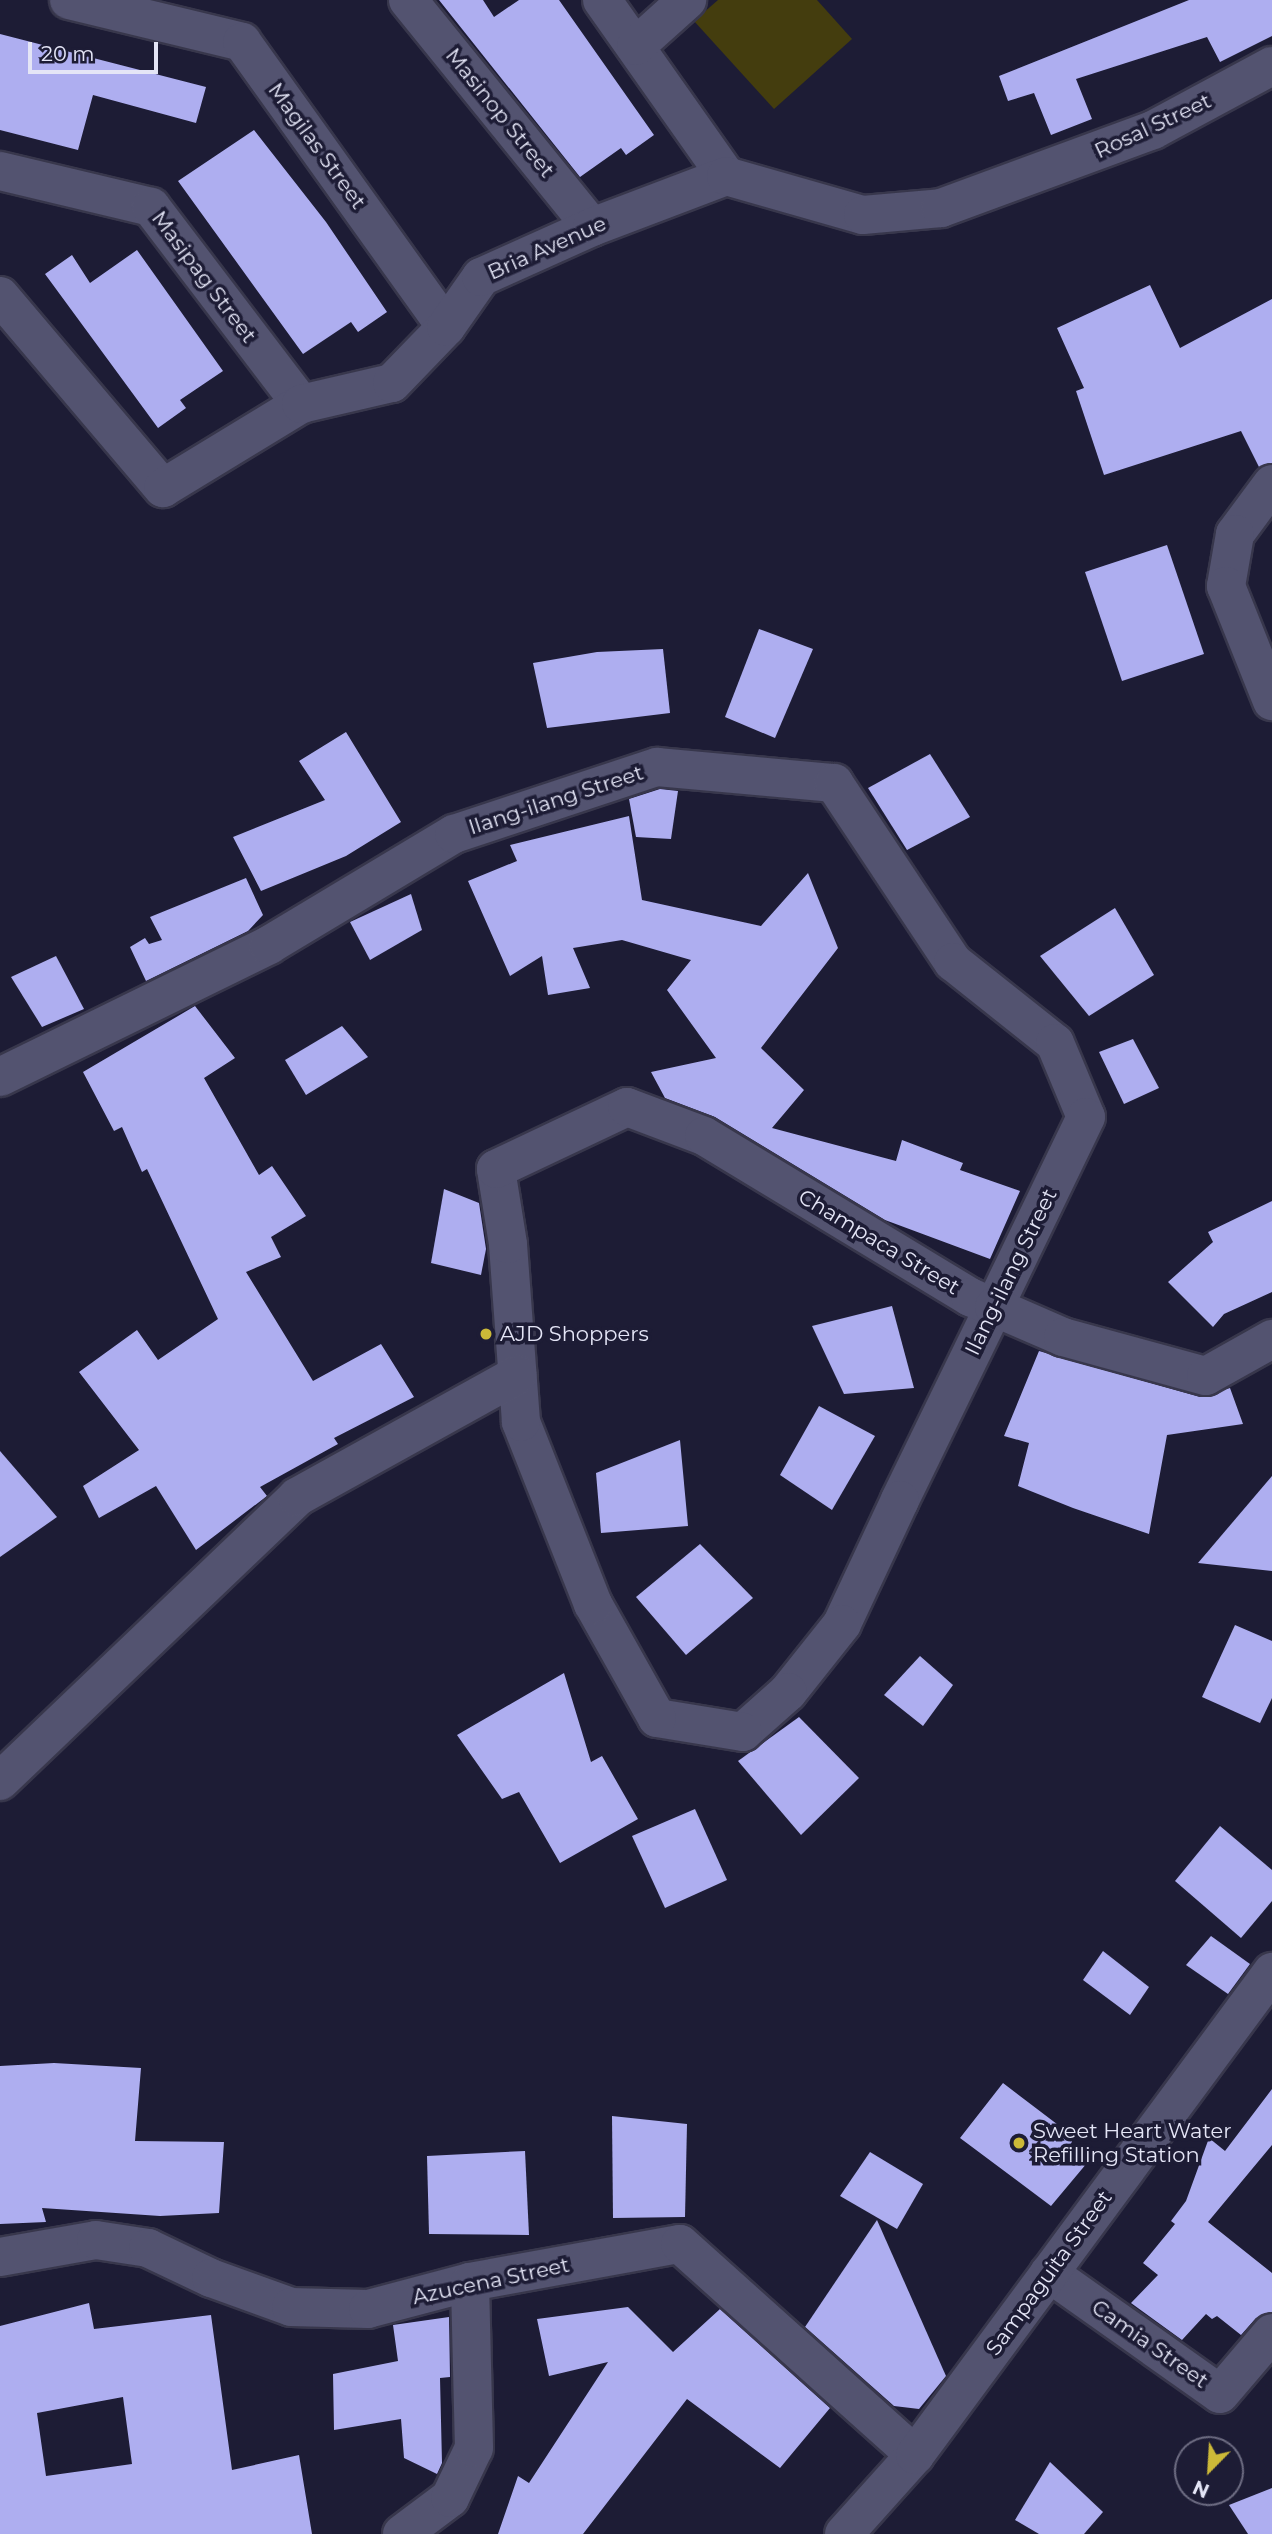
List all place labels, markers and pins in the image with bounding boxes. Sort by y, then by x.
place label: AJD Shoppers [500,1321,649,1347]
marker: AJD Shoppers [478,1326,494,1342]
place label: Sweet Heart Water Refilling Station [1033,2118,1232,2168]
marker: Sweet Heart Water Refilling Station [1011,2135,1027,2151]

